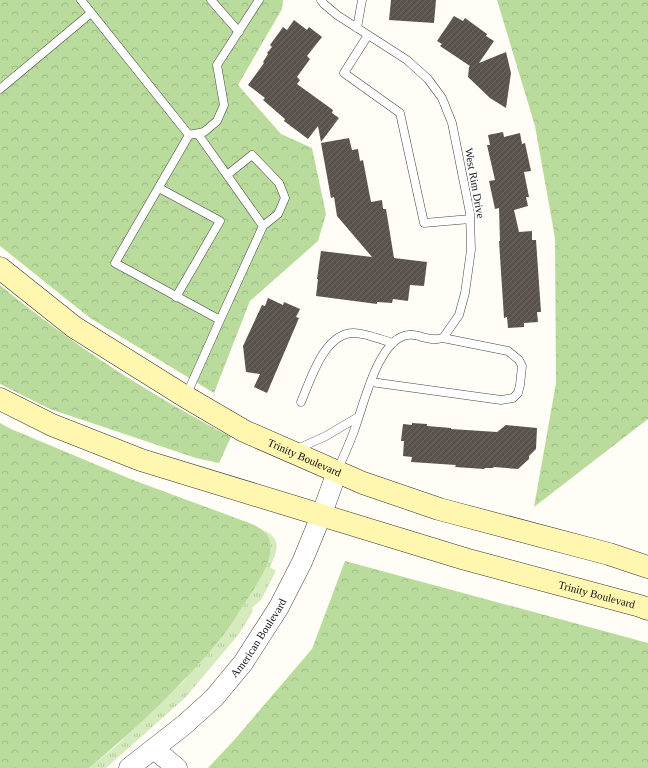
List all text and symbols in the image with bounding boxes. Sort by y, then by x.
street label: West Rim Drive [463,147,487,219]
street label: Trinity Boulevard [266,436,343,479]
street label: Trinity Boulevard [557,578,637,611]
street label: American Boulevard [228,596,289,680]

